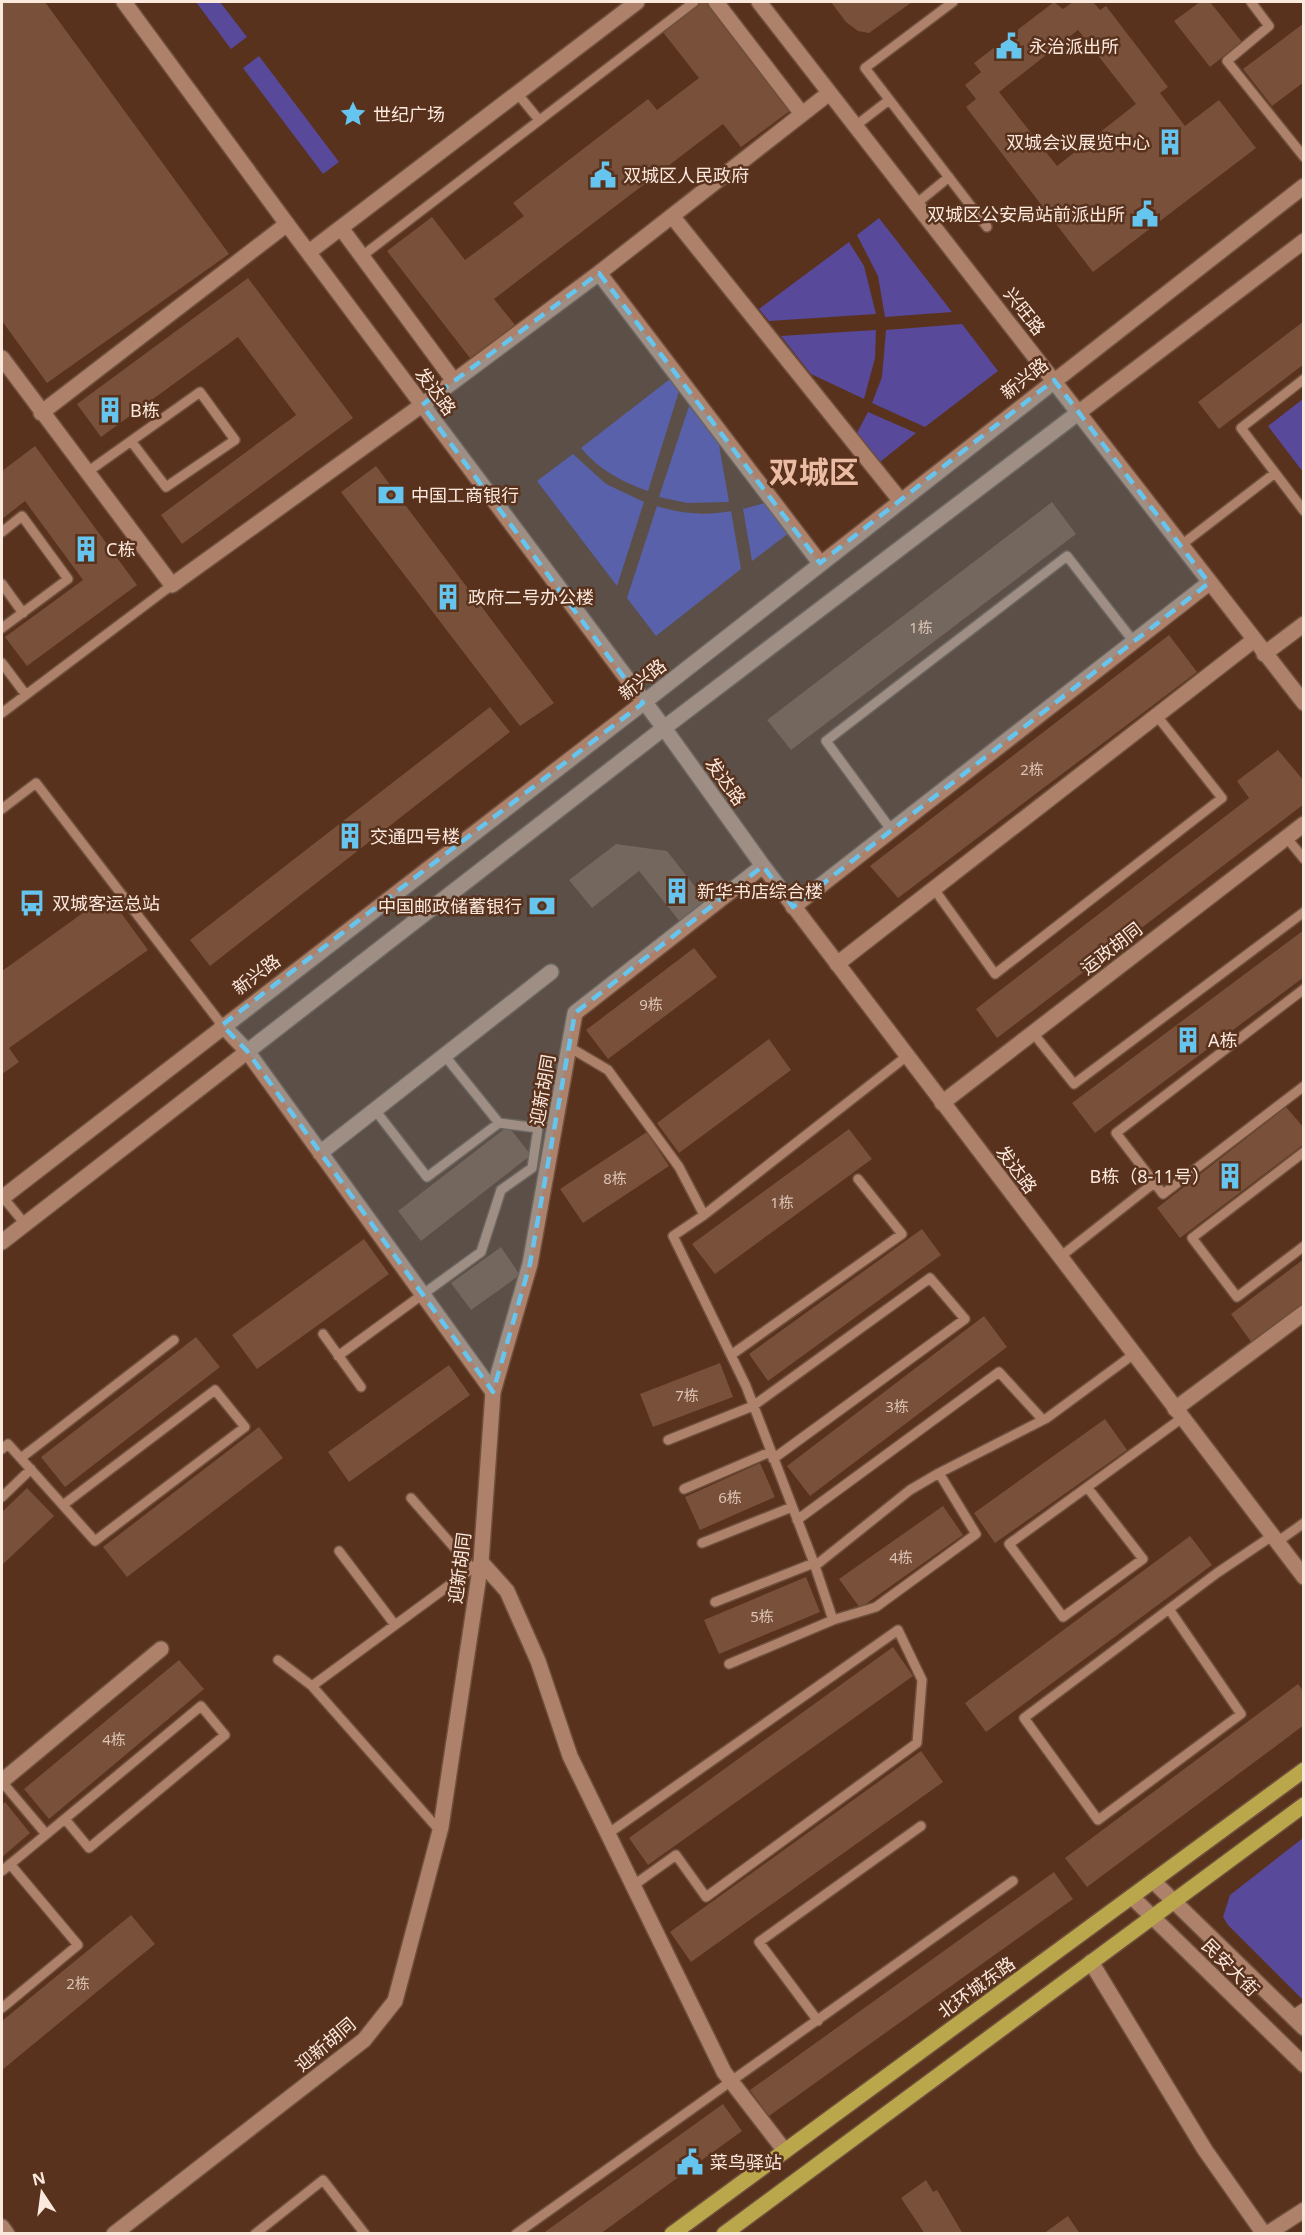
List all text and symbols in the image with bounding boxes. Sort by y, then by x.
public building icon: 永治派出所 [994,31,1024,61]
place label: 永治派出所 [1029,34,1119,58]
place icon: 世纪广场 [338,99,368,129]
place label: 世纪广场 [373,102,445,126]
building icon: 双城会议展览中心 [1155,127,1185,157]
place label: 双城会议展览中心 [1006,130,1150,154]
public building icon: 双城区人民政府 [588,160,618,190]
place label: 双城区人民政府 [623,163,749,187]
public building icon: 双城区公安局站前派出所 [1130,199,1160,229]
place label: 双城区公安局站前派出所 [927,202,1125,226]
street label: 兴旺路 [999,282,1051,340]
street label: 新兴路 [995,352,1053,404]
street label: 发达路 [410,362,462,420]
building icon: B栋 [95,395,125,425]
place label: B栋 [130,398,160,422]
district label: 双城区 [769,451,859,492]
bank icon: 中国工商银行 [376,480,406,510]
place label: 中国工商银行 [411,483,519,507]
building icon: C栋 [71,534,101,564]
place label: C栋 [106,537,135,561]
building icon: 政府二号办公楼 [433,582,463,612]
place label: 政府二号办公楼 [468,585,594,609]
house number: 1栋 [909,617,933,637]
street label: 新兴路 [613,653,671,705]
street label: 发达路 [700,752,752,810]
house number: 2栋 [1020,759,1044,779]
building icon: 交通四号楼 [335,821,365,851]
place label: 交通四号楼 [370,824,460,848]
building icon: 新华书店综合楼 [662,876,692,906]
place label: 新华书店综合楼 [697,879,823,903]
bus stop icon: 双城客运总站 [17,888,47,918]
place label: 双城客运总站 [52,891,160,915]
bank icon: 中国邮政储蓄银行 [527,891,557,921]
place label: 中国邮政储蓄银行 [378,894,522,918]
street label: 运政胡同 [1075,916,1147,980]
street label: 新兴路 [227,948,285,1000]
house number: 9栋 [639,994,663,1014]
building icon: A栋 [1173,1025,1203,1055]
place label: A栋 [1208,1028,1238,1052]
street label: 迎新胡同 [524,1052,560,1128]
street label: 发达路 [991,1140,1043,1198]
building icon: B栋（8-11号） [1215,1161,1245,1191]
place label: B栋（8-11号） [1090,1164,1210,1188]
house number: 8栋 [603,1168,627,1188]
house number: 1栋 [770,1192,794,1212]
house number: 7栋 [675,1385,699,1405]
house number: 3栋 [885,1396,909,1416]
house number: 6栋 [718,1487,742,1507]
street label: 迎新胡同 [443,1531,475,1605]
house number: 4栋 [889,1547,913,1567]
house number: 5栋 [750,1606,774,1626]
house number: 4栋 [102,1729,126,1749]
street label: 民安大街 [1197,1933,1265,2001]
street label: 北环城东路 [933,1951,1019,2023]
house number: 2栋 [66,1973,90,1993]
street label: 迎新胡同 [290,2012,360,2076]
public building icon: 菜鸟驿站 [675,2147,705,2177]
place label: 菜鸟驿站 [710,2150,782,2174]
north arrow [12,2163,72,2223]
text: N [30,2166,47,2191]

